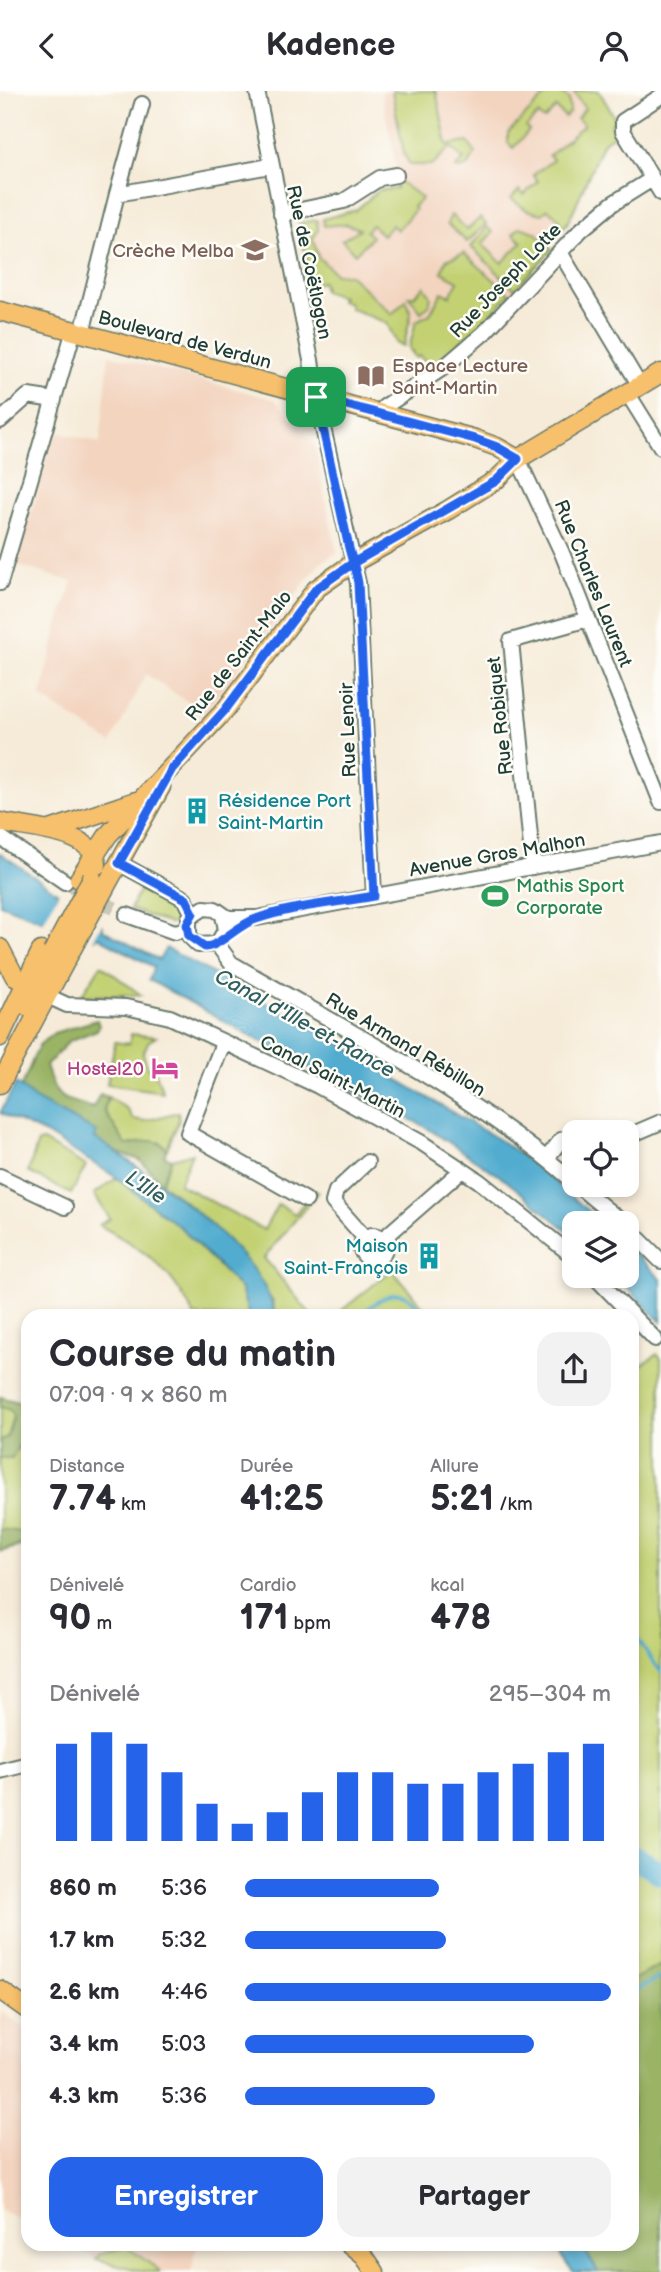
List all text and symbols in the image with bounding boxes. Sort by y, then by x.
text: Kadence [266,26,395,65]
icon: back [28,27,66,65]
icon: person [595,27,633,65]
street label: Rue de Coëtlogon [281,183,336,341]
street label: Rue Joseph Lotte [446,219,567,343]
school or university icon: Crèche Melba [240,235,270,265]
place label: Crèche Melba [112,240,234,263]
street label: Boulevard de Verdun [95,306,274,375]
place label: Espace Lecture Saint-Martin [392,355,528,400]
library icon: Espace Lecture Saint-Martin [356,361,386,391]
pin [286,367,346,427]
icon: arrive [297,378,335,416]
street label: Rue Charles Laurent [549,497,637,671]
street label: Rue de Saint-Malo [181,586,297,726]
street label: Rue Robiquet [483,655,518,776]
street label: Rue Lenoir [335,681,362,778]
place label: Résidence Port Saint-Martin [218,790,351,835]
building icon: Résidence Port Saint-Martin [182,796,212,826]
street label: Avenue Gros Malhon [407,829,587,882]
place label: Mathis Sport Corporate [516,875,624,920]
sports icon: Mathis Sport Corporate [480,881,510,911]
water label: Canal d'Ille-et-Rance [210,964,399,1083]
street label: Rue Armand Rébillon [321,989,489,1102]
street label: Canal Saint-Martin [256,1031,409,1124]
hotel icon: Hostel20 [150,1053,180,1083]
place label: Hostel20 [67,1058,144,1081]
map controls [562,1120,639,1288]
button: locate [562,1120,639,1197]
water label: L'Ille [121,1165,171,1210]
button: layers [562,1211,639,1288]
place label: Maison Saint-François [284,1235,408,1280]
building icon: Maison Saint-François [414,1241,444,1271]
text: Course du matin [49,1332,336,1377]
button: share [537,1332,611,1406]
text: 07:09 · 9 × 860 m [49,1381,227,1409]
text: Distance [49,1455,125,1478]
text: Durée [240,1455,293,1478]
text: Allure [430,1455,479,1478]
text: 7.74 [49,1478,116,1521]
text: 41:25 [240,1478,324,1521]
text: 5:21 [430,1478,494,1521]
text: km [116,1493,146,1516]
text: /km [494,1493,533,1516]
text: Dénivelé [49,1574,124,1597]
text: Cardio [240,1574,297,1597]
text: kcal [430,1574,464,1597]
text: 90 [49,1597,91,1640]
text: 171 [240,1597,288,1640]
text: 478 [430,1597,491,1640]
text: m [91,1612,112,1635]
text: bpm [288,1612,331,1635]
text: Dénivelé [49,1680,140,1708]
text: 295–304 m [489,1680,611,1708]
text: 860 m [49,1874,117,1902]
text: 5:36 [161,1874,207,1902]
text: 1.7 km [49,1926,114,1954]
text: 5:32 [161,1926,207,1954]
text: 2.6 km [49,1978,120,2006]
text: 4:46 [161,1978,208,2006]
text: 3.4 km [49,2030,119,2058]
text: 5:03 [161,2030,207,2058]
text: 4.3 km [49,2082,119,2110]
text: 5:36 [161,2082,207,2110]
button: Enregistrer [49,2157,323,2237]
button: Partager [337,2157,611,2237]

